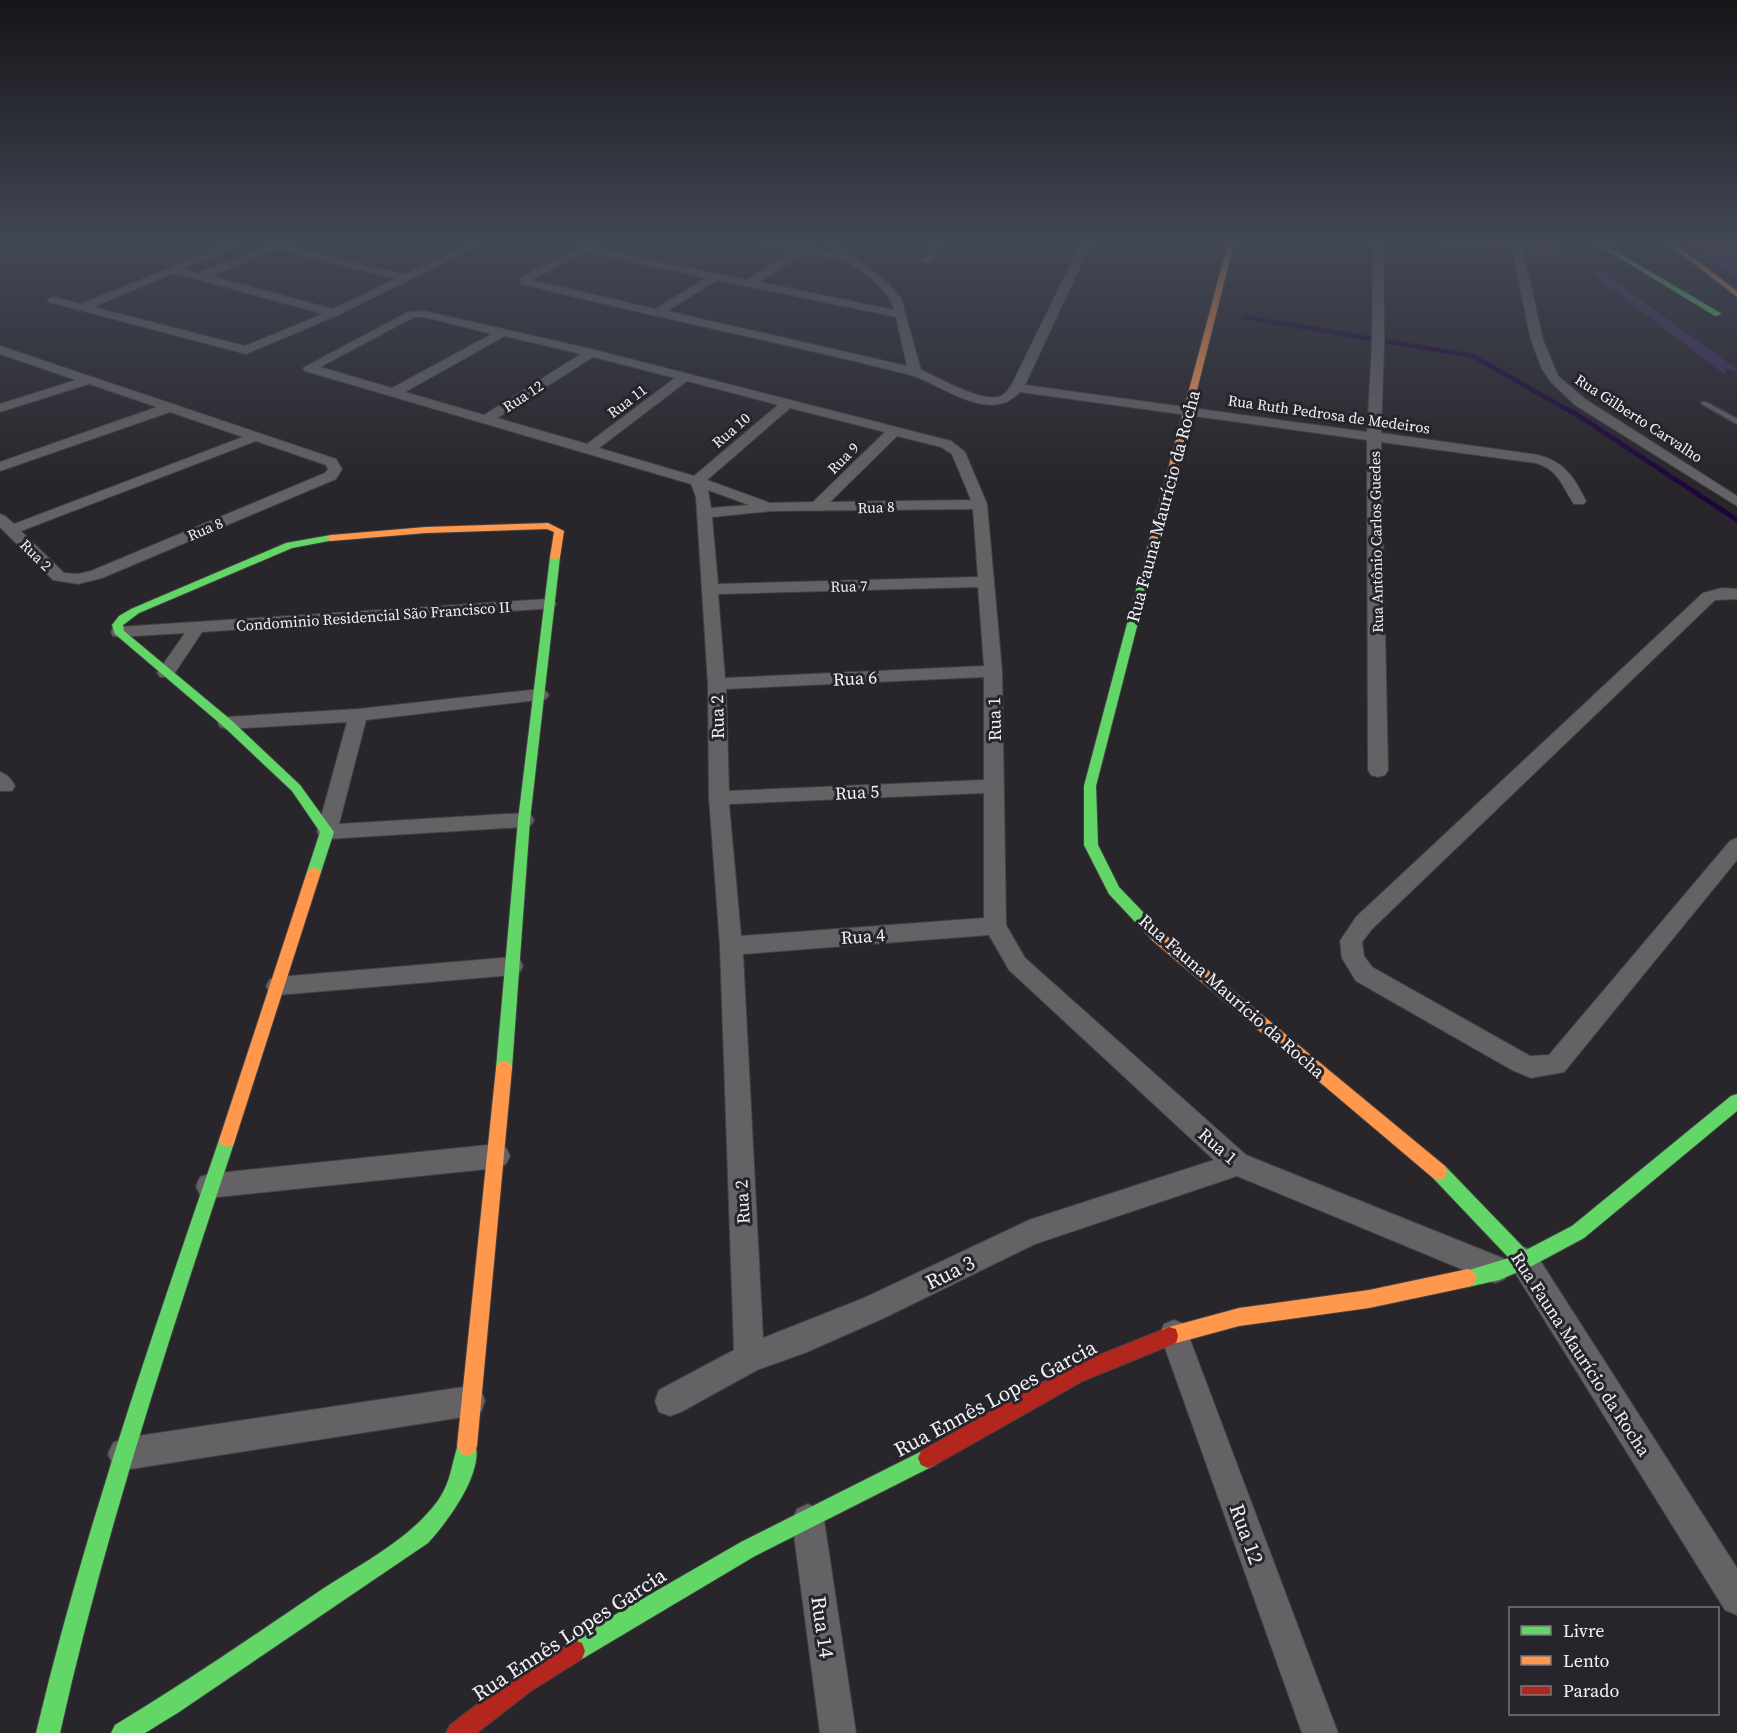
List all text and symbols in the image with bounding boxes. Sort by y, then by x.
street label: Rua Gilberto Carvalho [1571,369,1707,467]
street label: Rua 12 [499,375,547,417]
street label: Rua 11 [603,379,651,423]
street label: Rua Fauna Maurício da Rocha [1120,386,1206,625]
street label: Rua Ruth Pedrosa de Medeiros [1227,389,1431,439]
street label: Rua 10 [707,407,755,453]
street label: Rua 9 [822,437,864,479]
street label: Rua Antônio Carlos Guedes [1364,451,1388,633]
street label: Rua 8 [857,496,895,518]
street label: Rua 8 [184,512,226,546]
street label: Rua 2 [15,534,57,576]
street label: Rua 7 [830,575,868,597]
street label: Condominio Residencial São Francisco II [235,596,511,636]
street label: Rua 6 [832,664,878,692]
street label: Rua 2 [704,695,730,739]
street label: Rua 1 [981,697,1007,741]
street label: Rua 5 [834,778,880,806]
street label: Rua Fauna Maurício da Rocha [1134,908,1331,1084]
street label: Rua 4 [840,922,886,950]
street label: Rua 1 [1193,1122,1243,1170]
street label: Rua 2 [728,1179,756,1225]
street label: Rua Fauna Maurício da Rocha [1505,1247,1657,1462]
street label: Rua 3 [920,1248,980,1296]
street label: Rua Ennês Lopes Garcia [889,1332,1102,1464]
street label: Rua 12 [1223,1500,1271,1568]
street label: Rua Ennês Lopes Garcia [466,1560,672,1708]
street label: Rua 14 [804,1594,842,1660]
legend [1509,1607,1719,1715]
text: Livre [1563,1618,1605,1643]
text: Lento [1563,1648,1610,1673]
text: Parado [1563,1678,1619,1703]

